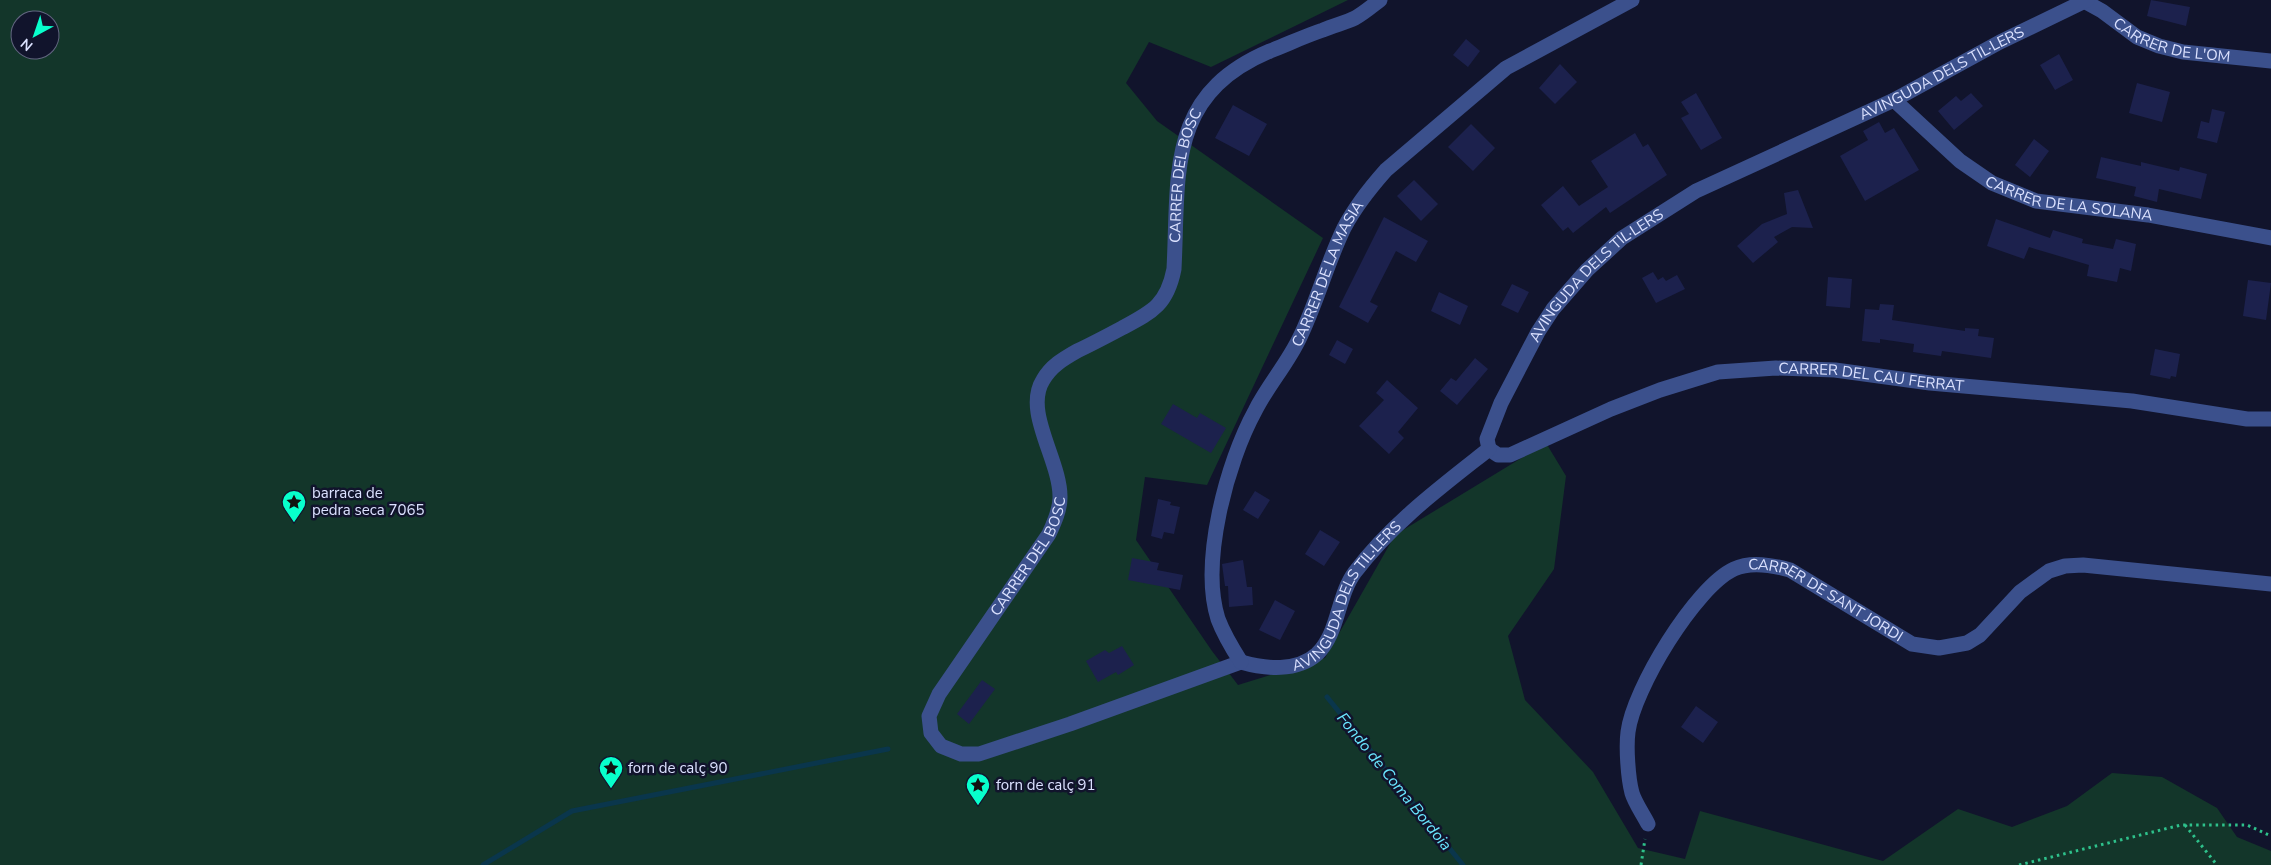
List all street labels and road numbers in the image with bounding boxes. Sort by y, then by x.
street label: CARRER DE L'OM [2109,13,2231,67]
street label: AVINGUDA DELS TIL·LERS [1856,22,2028,125]
street label: CARRER DEL BOSC [1165,105,1206,243]
street label: CARRER DE LA SOLANA [1981,171,2154,226]
street label: CARRER DE LA MASIA [1287,197,1368,350]
street label: AVINGUDA DELS TIL·LERS [1524,204,1667,346]
street label: CARRER DEL CAU FERRAT [1778,358,1965,396]
street label: CARRER DEL BOSC [986,496,1070,620]
street label: AVINGUDA DELS TIL·LERS [1290,517,1406,676]
street label: CARRER DE SANT JORDI [1748,554,1907,646]

